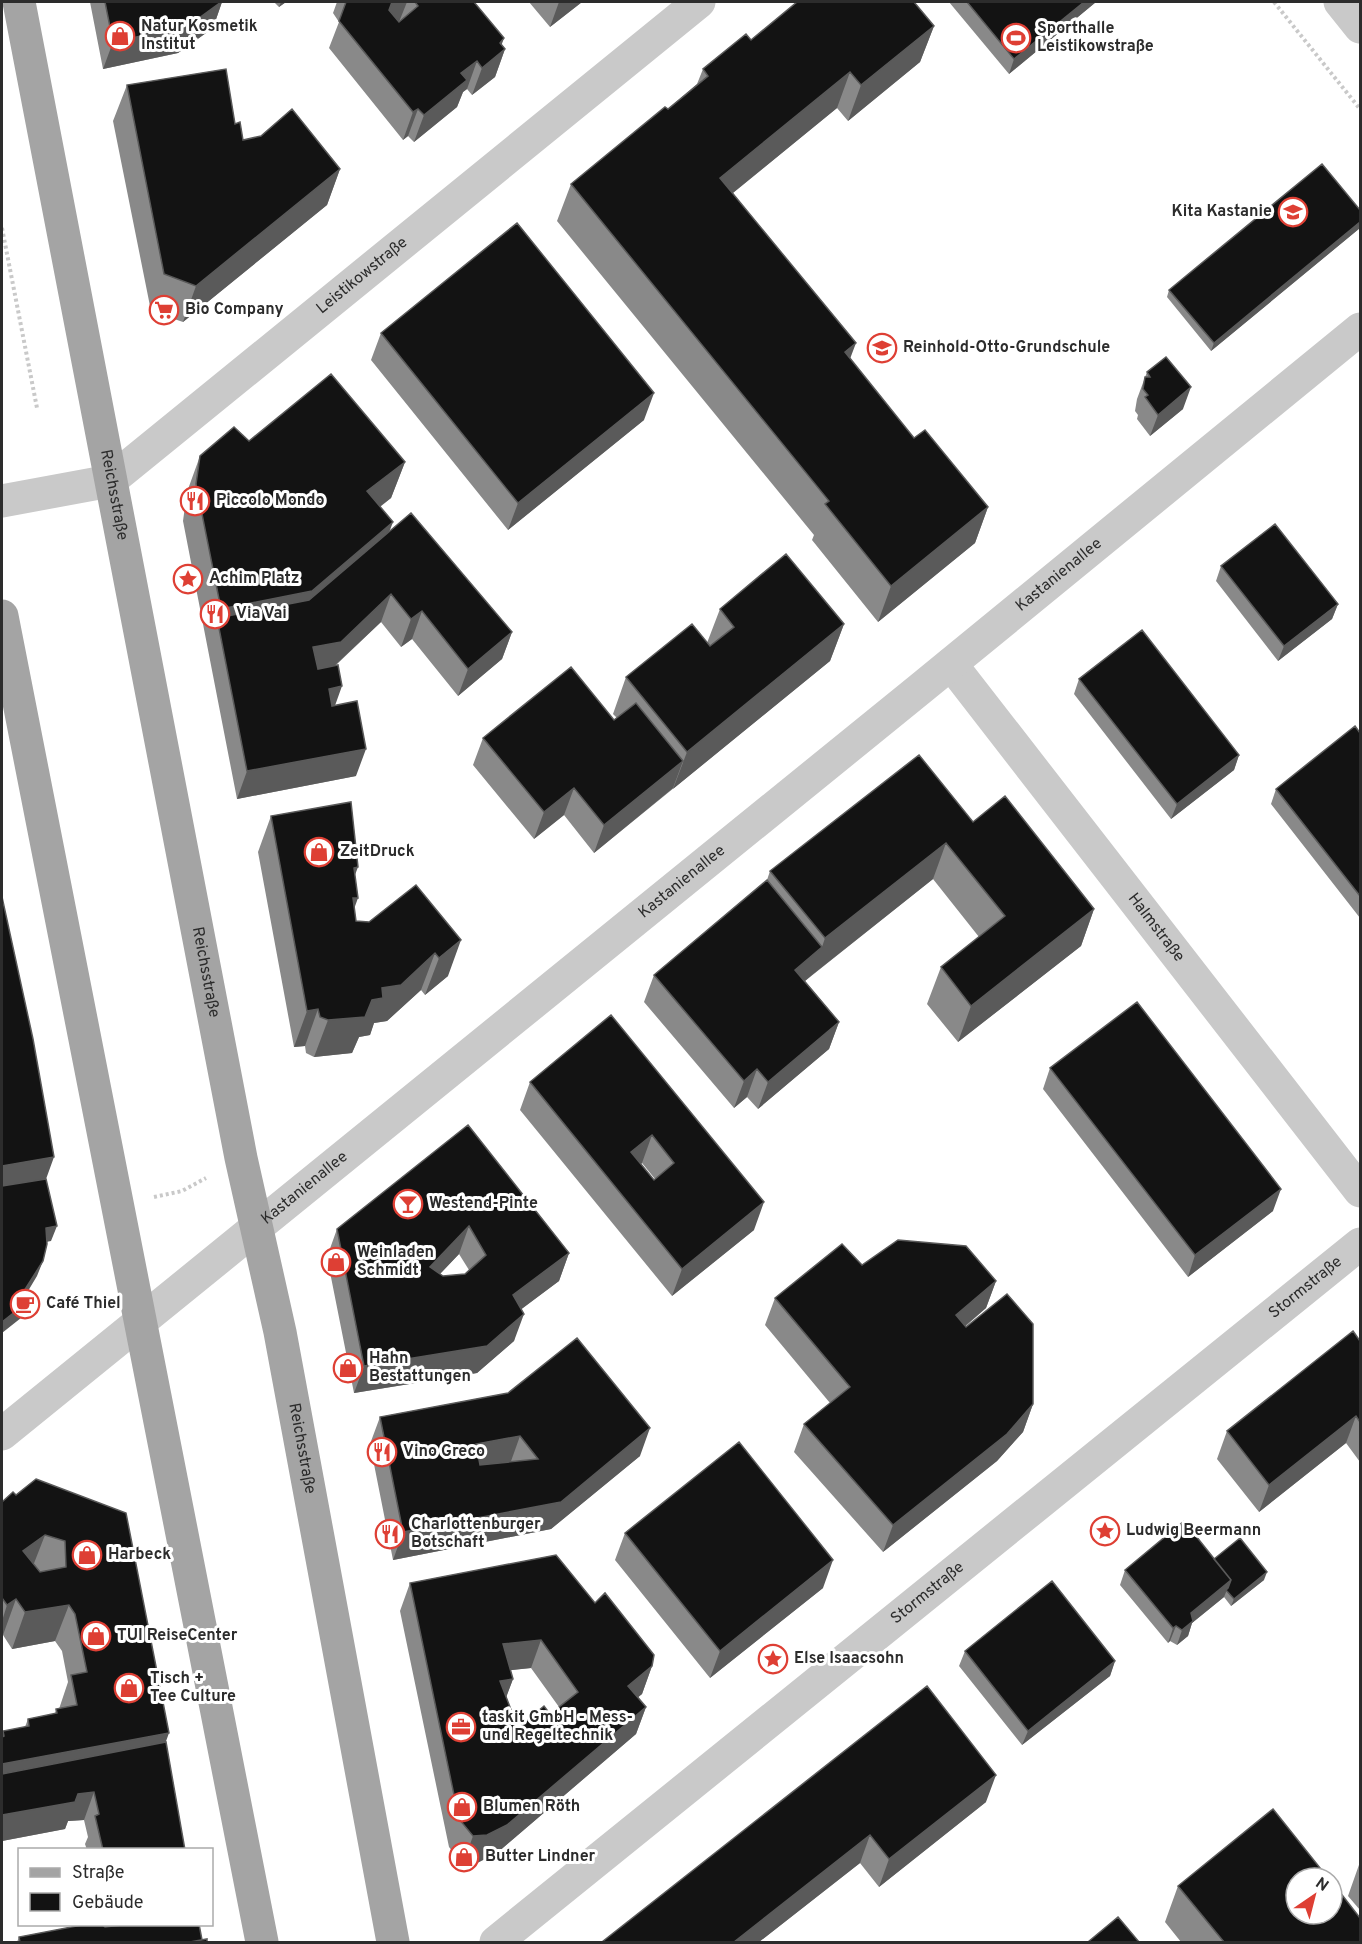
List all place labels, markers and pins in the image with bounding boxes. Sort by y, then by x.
place label: Natur Kosmetik Institut [141,17,258,55]
place label: Sporthalle Leistikowstraße [1037,19,1154,57]
shop icon: Natur Kosmetik Institut [104,20,136,52]
sports icon: Sporthalle Leistikowstraße [1000,22,1032,54]
school or university icon: Kita Kastanie [1277,196,1309,228]
place label: Kita Kastanie [1171,202,1272,222]
supermarket icon: Bio Company [148,294,180,326]
place label: Bio Company [185,300,284,320]
school or university icon: Reinhold-Otto-Grundschule [866,332,898,364]
place label: Reinhold-Otto-Grundschule [903,338,1110,358]
restaurant icon: Piccolo Mondo [179,485,211,517]
place label: Piccolo Mondo [216,491,325,511]
place icon: Achim Platz [172,563,204,595]
place label: Achim Platz [209,569,299,589]
restaurant icon: Via Vai [199,598,231,630]
place label: Via Vai [236,604,287,624]
shop icon: ZeitDruck [303,836,335,868]
place label: ZeitDruck [340,842,415,862]
bar icon: Westend-Pinte [392,1188,424,1220]
place label: Westend-Pinte [429,1194,538,1214]
place label: Weinladen Schmidt [357,1243,434,1281]
shop icon: Weinladen Schmidt [320,1246,352,1278]
cafe icon: Café Thiel [9,1288,41,1320]
place label: Café Thiel [46,1294,121,1314]
place label: Hahn Bestattungen [369,1349,471,1387]
shop icon: Hahn Bestattungen [332,1352,364,1384]
restaurant icon: Vino Greco [366,1436,398,1468]
place label: Vino Greco [403,1442,485,1462]
place label: Charlottenburger Botschaft [411,1515,541,1553]
place icon: Ludwig Beermann [1089,1515,1121,1547]
restaurant icon: Charlottenburger Botschaft [374,1518,406,1550]
place label: Ludwig Beermann [1126,1521,1261,1541]
shop icon: Harbeck [71,1539,103,1571]
place label: Harbeck [108,1545,171,1565]
shop icon: TUI ReiseCenter [80,1620,112,1652]
place label: TUI ReiseCenter [117,1626,238,1646]
place icon: Else Isaacsohn [757,1643,789,1675]
place label: Else Isaacsohn [794,1649,904,1669]
place label: Tisch + Tee Culture [150,1669,236,1707]
shop icon: Tisch + Tee Culture [113,1672,145,1704]
place label: taskit GmbH - Mess- und Regeltechnik [482,1708,633,1746]
office icon: taskit GmbH - Mess- und Regeltechnik [445,1711,477,1743]
shop icon: Blumen Röth [446,1791,478,1823]
place label: Blumen Röth [483,1797,580,1817]
shop icon: Butter Lindner [448,1841,480,1873]
place label: Butter Lindner [485,1847,596,1867]

